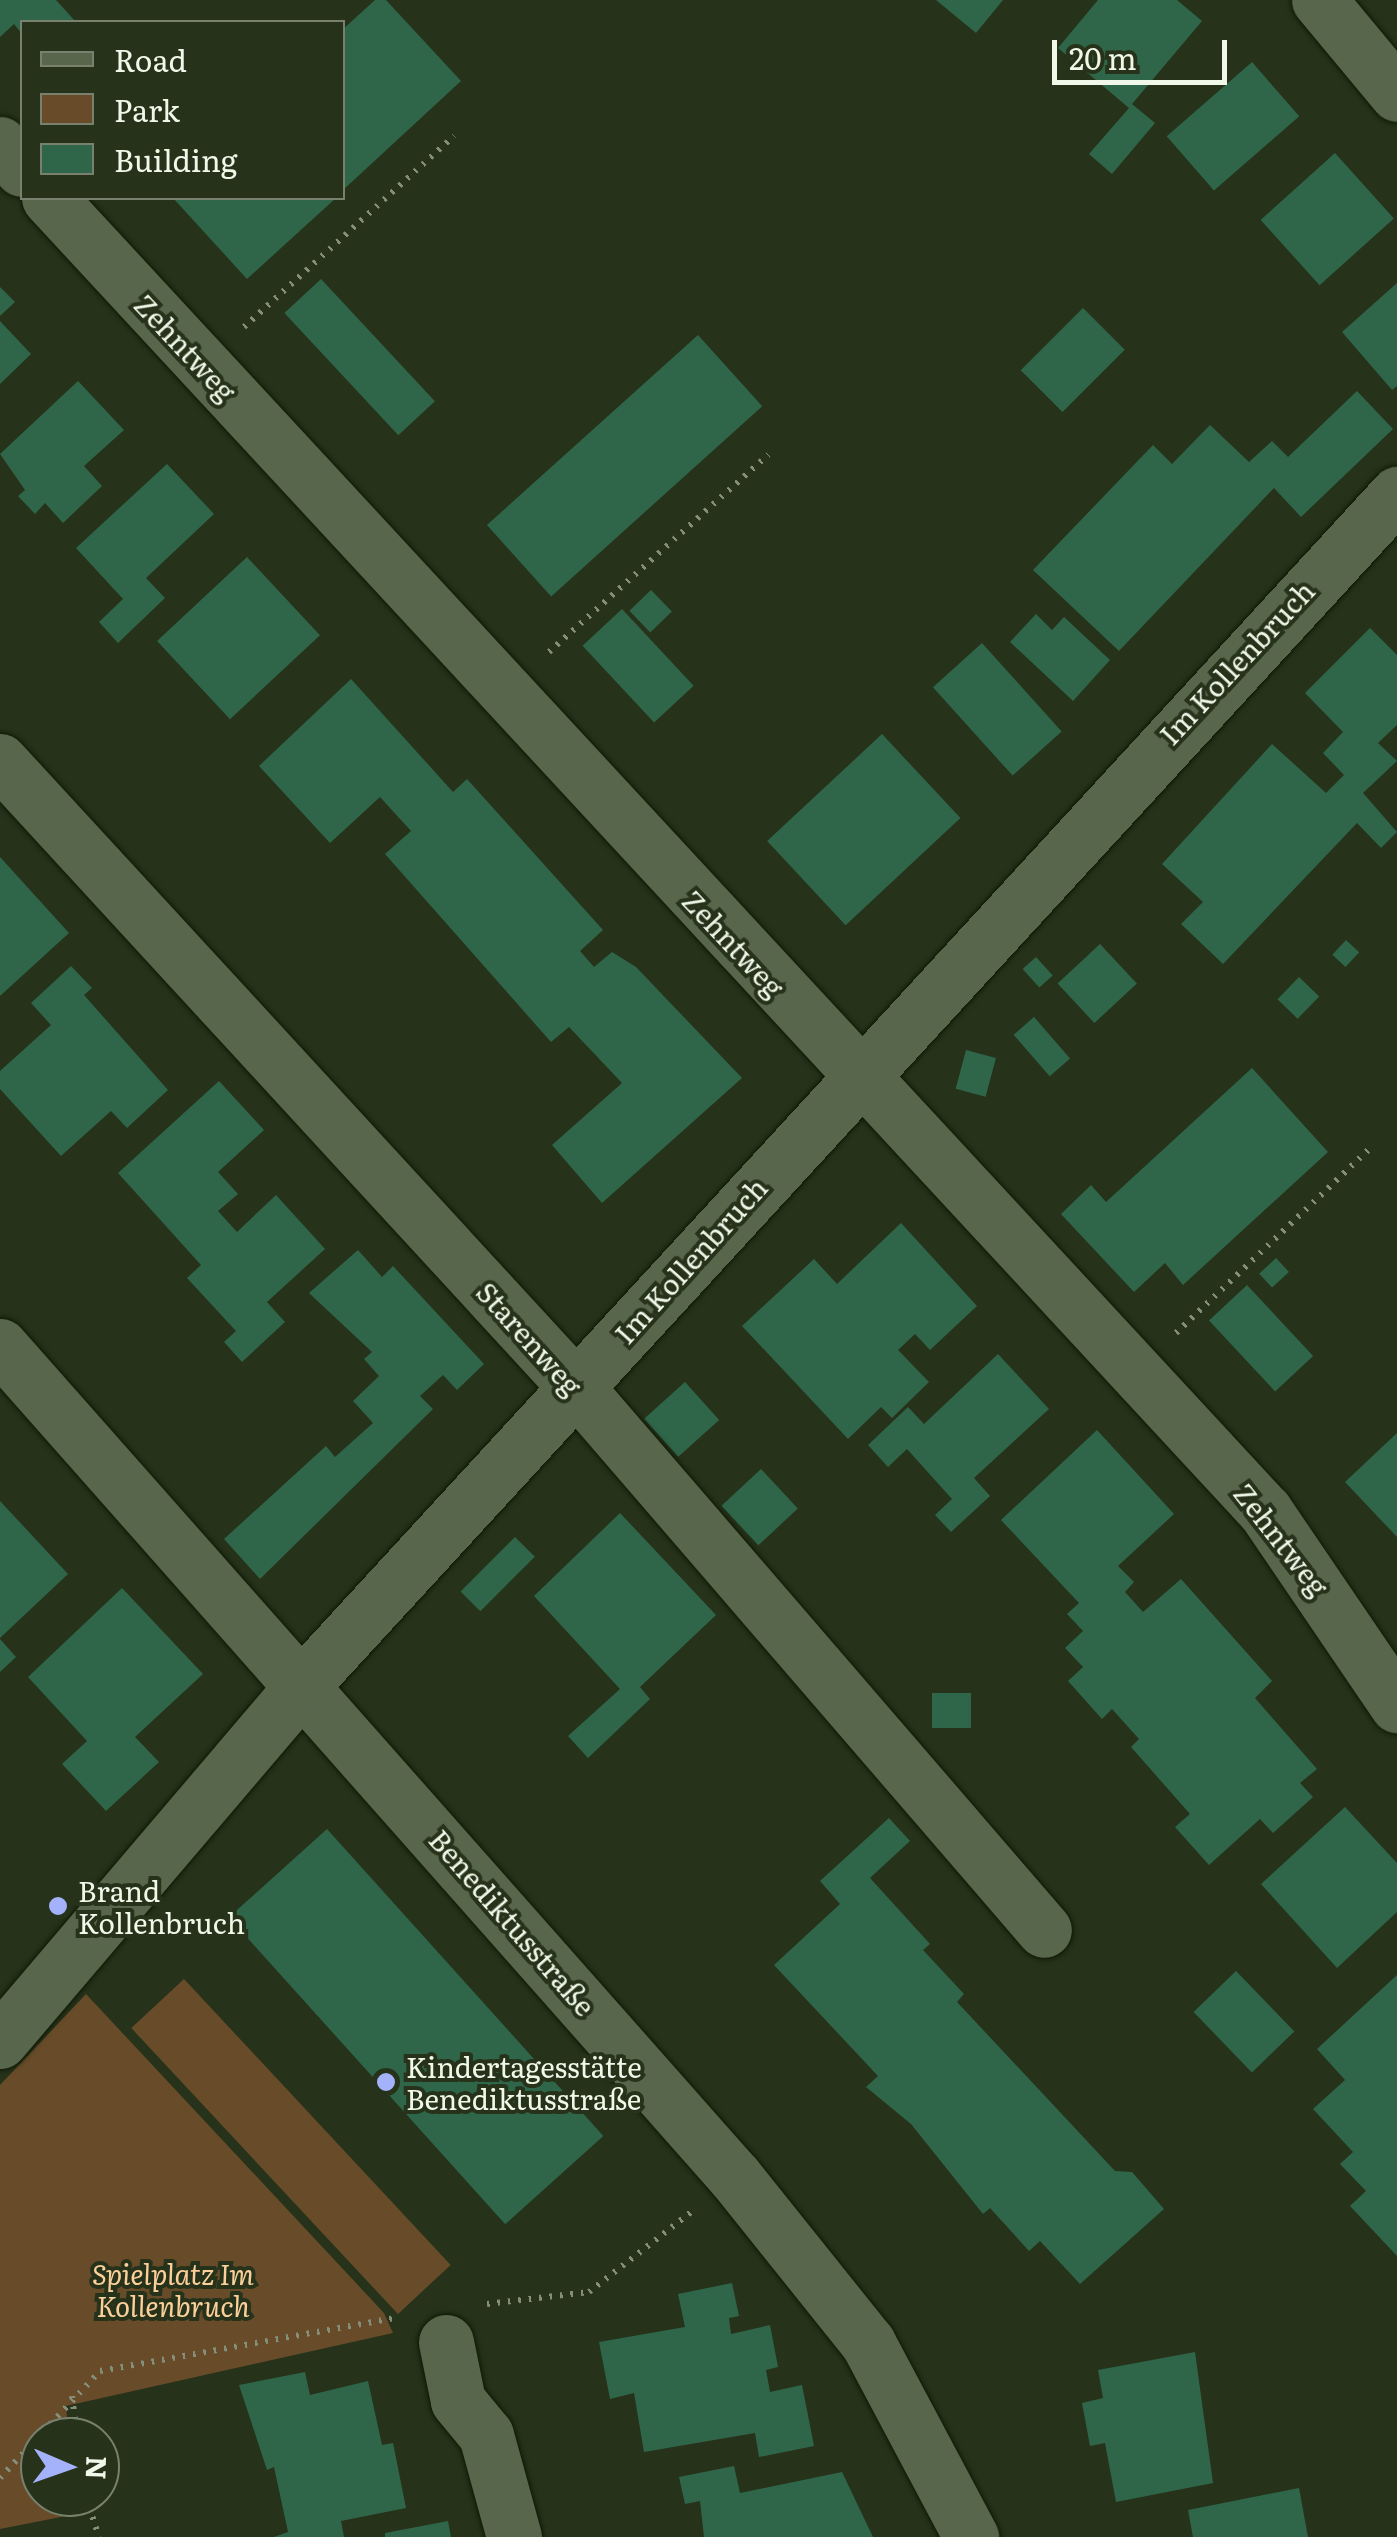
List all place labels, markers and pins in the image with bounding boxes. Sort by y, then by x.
place label: Brand Kollenbruch [78,1873,245,1939]
marker: Brand Kollenbruch [47,1895,69,1917]
place label: Kindertagesstätte Benediktusstraße [406,2049,642,2115]
marker: Kindertagesstätte Benediktusstraße [375,2071,397,2093]

